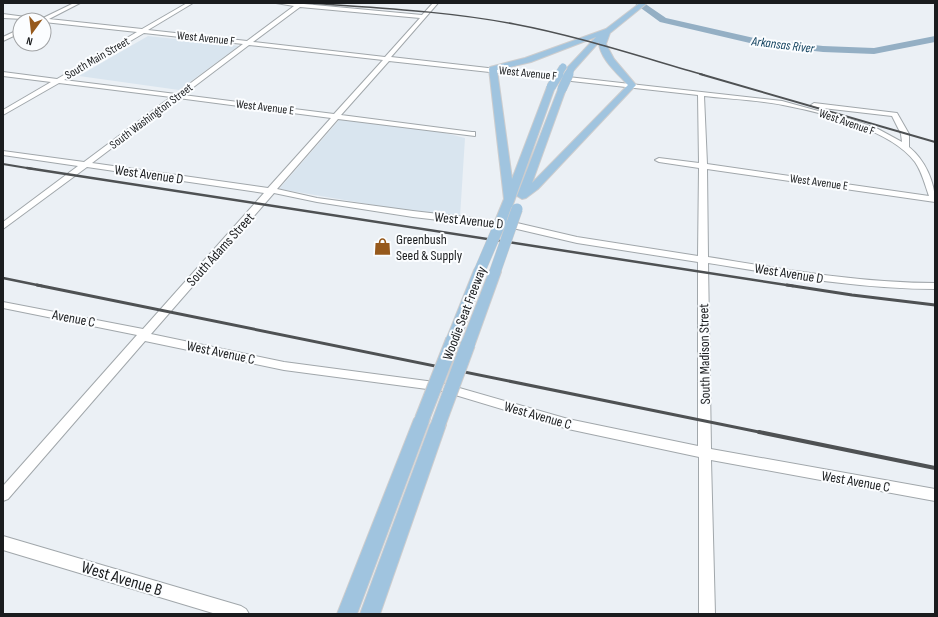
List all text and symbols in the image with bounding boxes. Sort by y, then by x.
north arrow [12,12,52,52]
street label: West Avenue F [176,28,236,49]
water label: Arkansas River [750,33,816,57]
text: N [25,34,34,48]
street label: South Main Street [62,34,133,83]
street label: West Avenue F [498,63,558,84]
street label: South Washington Street [107,80,196,153]
street label: West Avenue E [235,96,295,119]
street label: West Avenue F [817,106,877,139]
street label: West Avenue D [113,161,185,188]
street label: West Avenue E [789,171,849,194]
street label: West Avenue D [434,208,504,233]
street label: South Adams Street [183,209,258,290]
place label: Greenbush Seed & Supply [396,231,463,264]
shop icon: Greenbush Seed & Supply [373,237,393,257]
street label: West Avenue D [753,260,825,287]
street label: Woodie Seat Freeway [439,263,490,362]
street label: South Madison Street [695,303,714,405]
street label: Avenue C [50,306,97,331]
street label: West Avenue C [185,337,257,368]
street label: West Avenue C [502,398,574,433]
street label: West Avenue C [820,467,892,496]
street label: West Avenue B [79,557,165,601]

